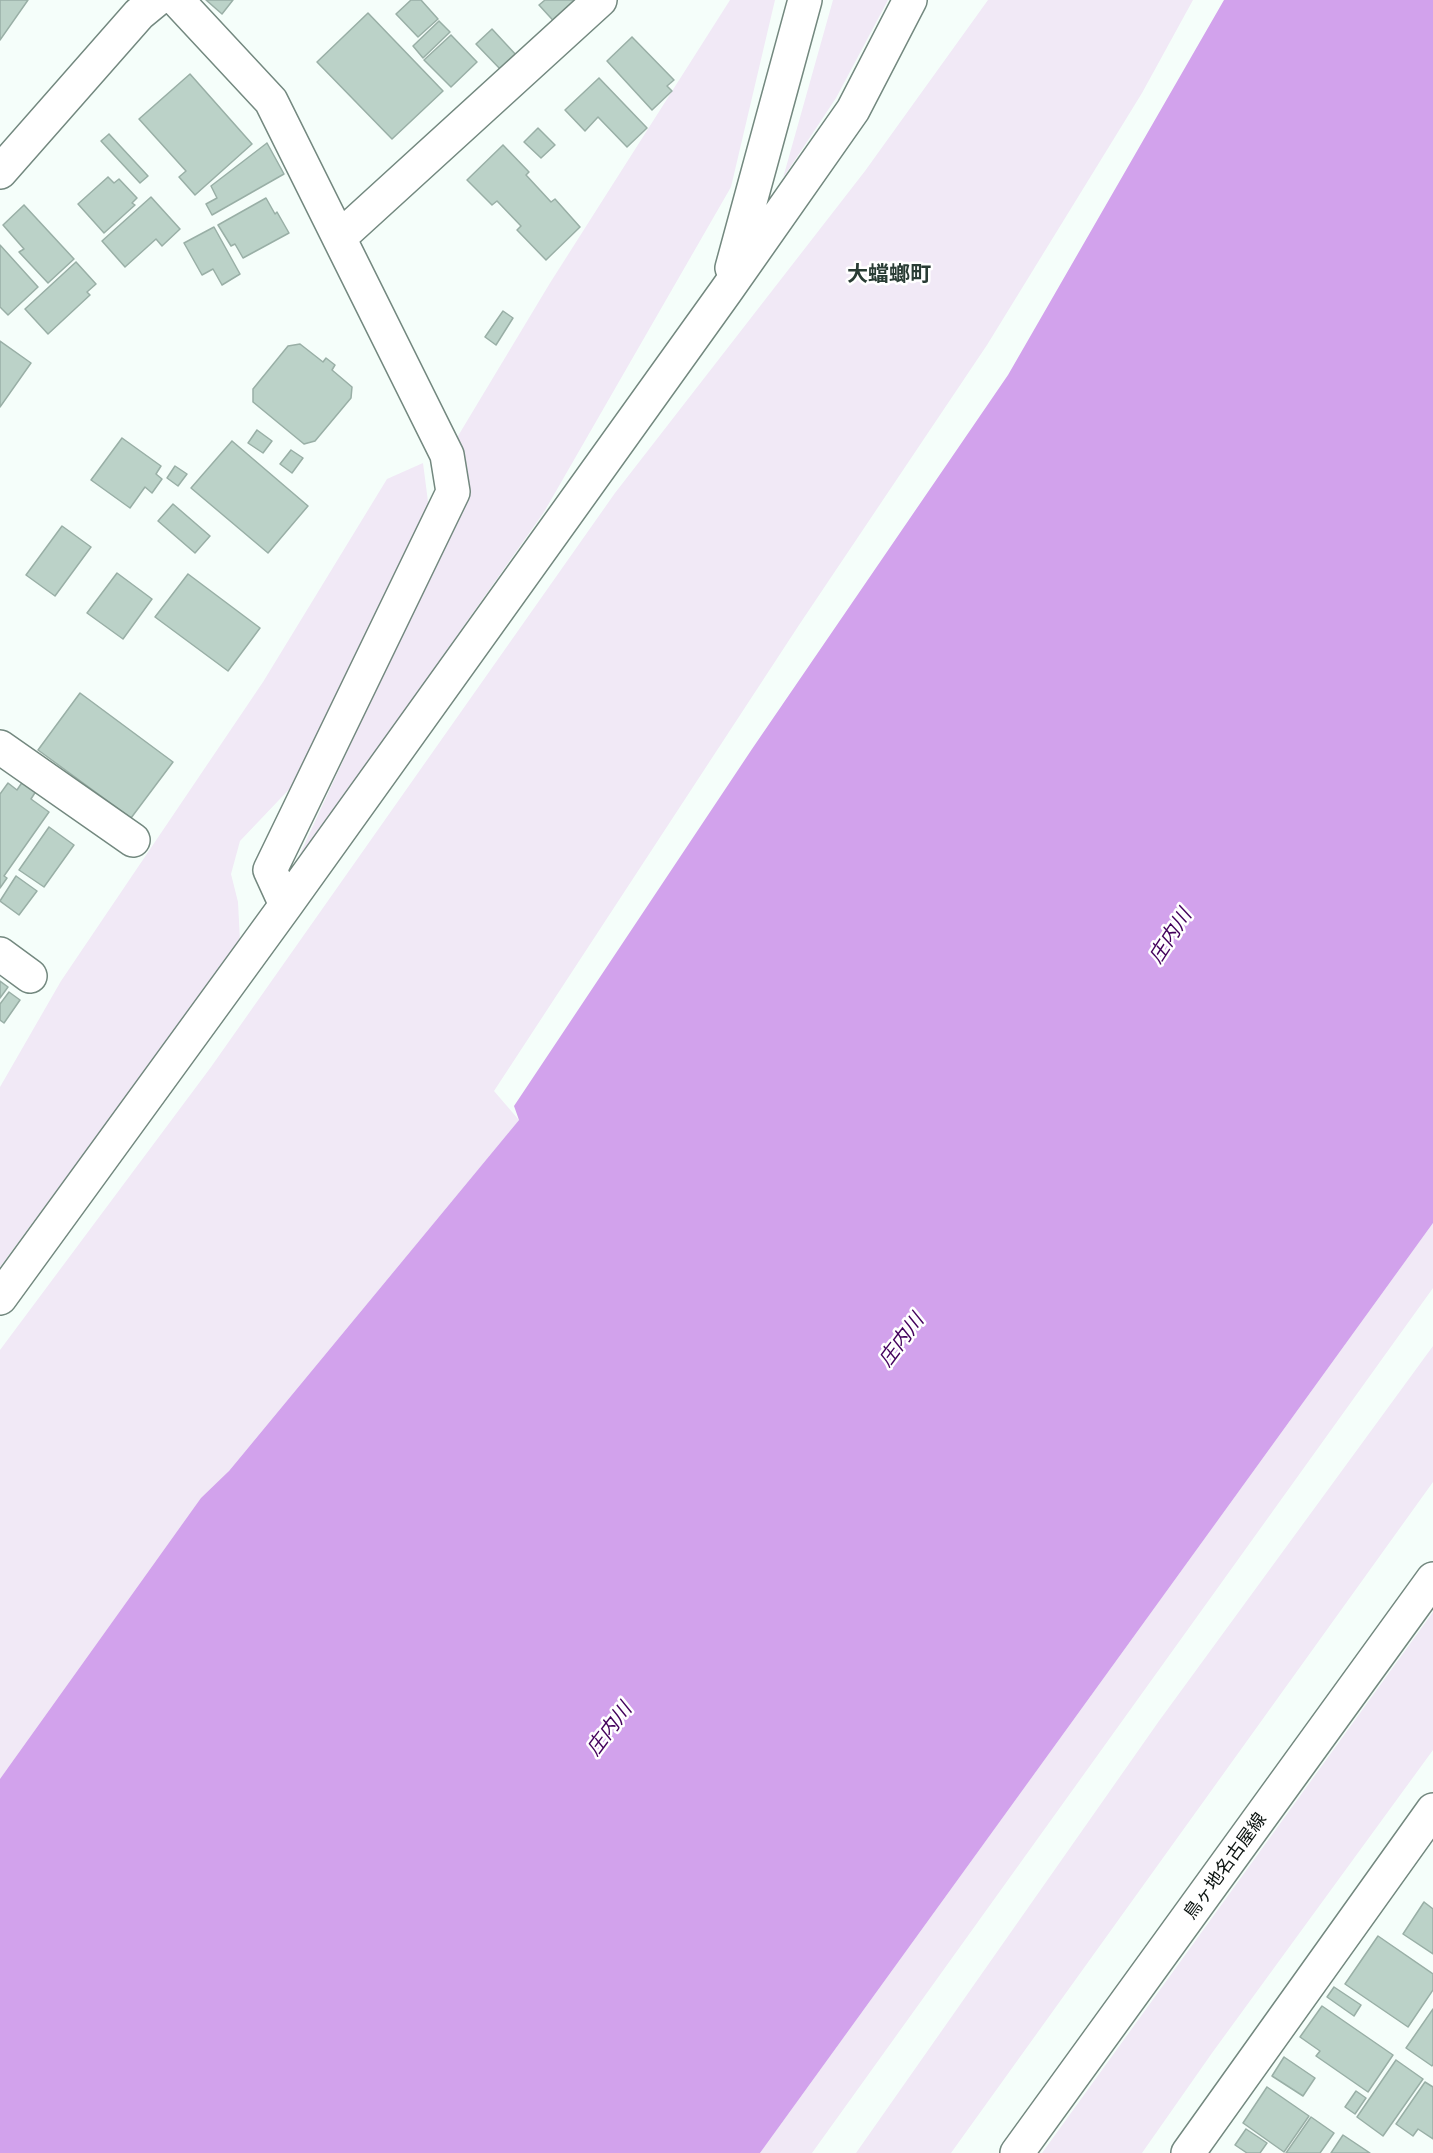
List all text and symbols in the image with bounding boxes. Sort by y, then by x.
district label: 大蟷螂町 [847,261,931,287]
water label: 庄内川 [1144,904,1196,968]
water label: 庄内川 [873,1309,929,1371]
water label: 庄内川 [581,1698,637,1760]
street label: 鳥ヶ地名古屋線 [1179,1809,1271,1923]

